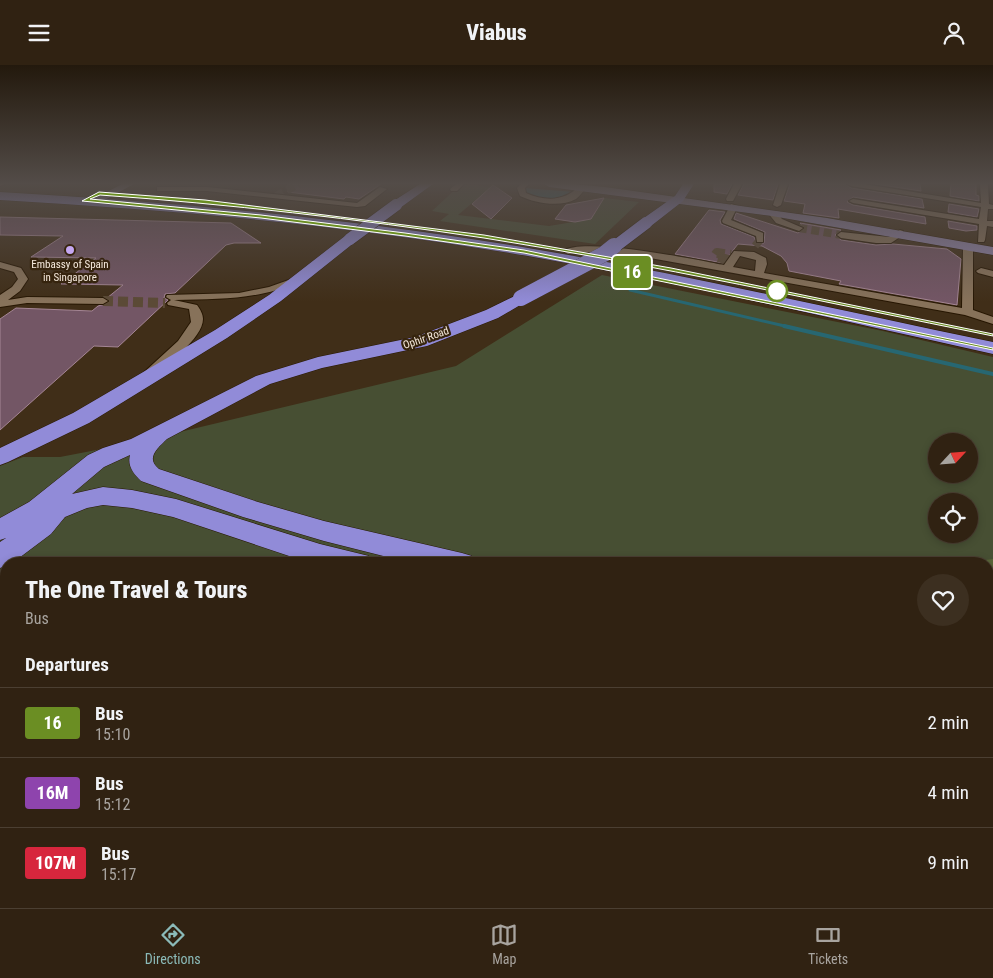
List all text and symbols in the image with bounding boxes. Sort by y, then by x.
icon: menu [25,19,53,47]
icon: person [940,19,968,47]
text: Viabus [466,20,527,45]
marker: Embassy of Spain in Singapore [64,244,76,256]
line badge: 16 [610,256,654,288]
place label: Embassy of Spain in Singapore [31,258,109,284]
text: 16 [623,261,641,282]
unlabelled marker [766,280,788,302]
street label: Ophir Road [401,324,451,352]
north arrow [928,433,978,483]
map controls [928,433,978,543]
button: locate [928,493,978,543]
button: heart [917,574,969,626]
text: The One Travel & Tours [25,576,247,604]
text: Bus [25,609,49,628]
text: Departures [25,653,109,676]
text: Bus [95,702,124,725]
text: 2 min [927,711,969,734]
text: 16 [43,712,62,733]
text: 15:10 [95,725,130,744]
text: Bus [95,772,124,795]
text: 4 min [927,781,969,804]
text: 16M [37,782,68,803]
text: 15:12 [95,795,130,814]
text: Bus [101,842,130,865]
text: 9 min [927,851,969,874]
text: 107M [35,852,76,873]
text: 15:17 [101,865,136,884]
tab: Directions [145,921,201,967]
tab: Map [490,921,518,967]
tab: Tickets [808,921,848,967]

